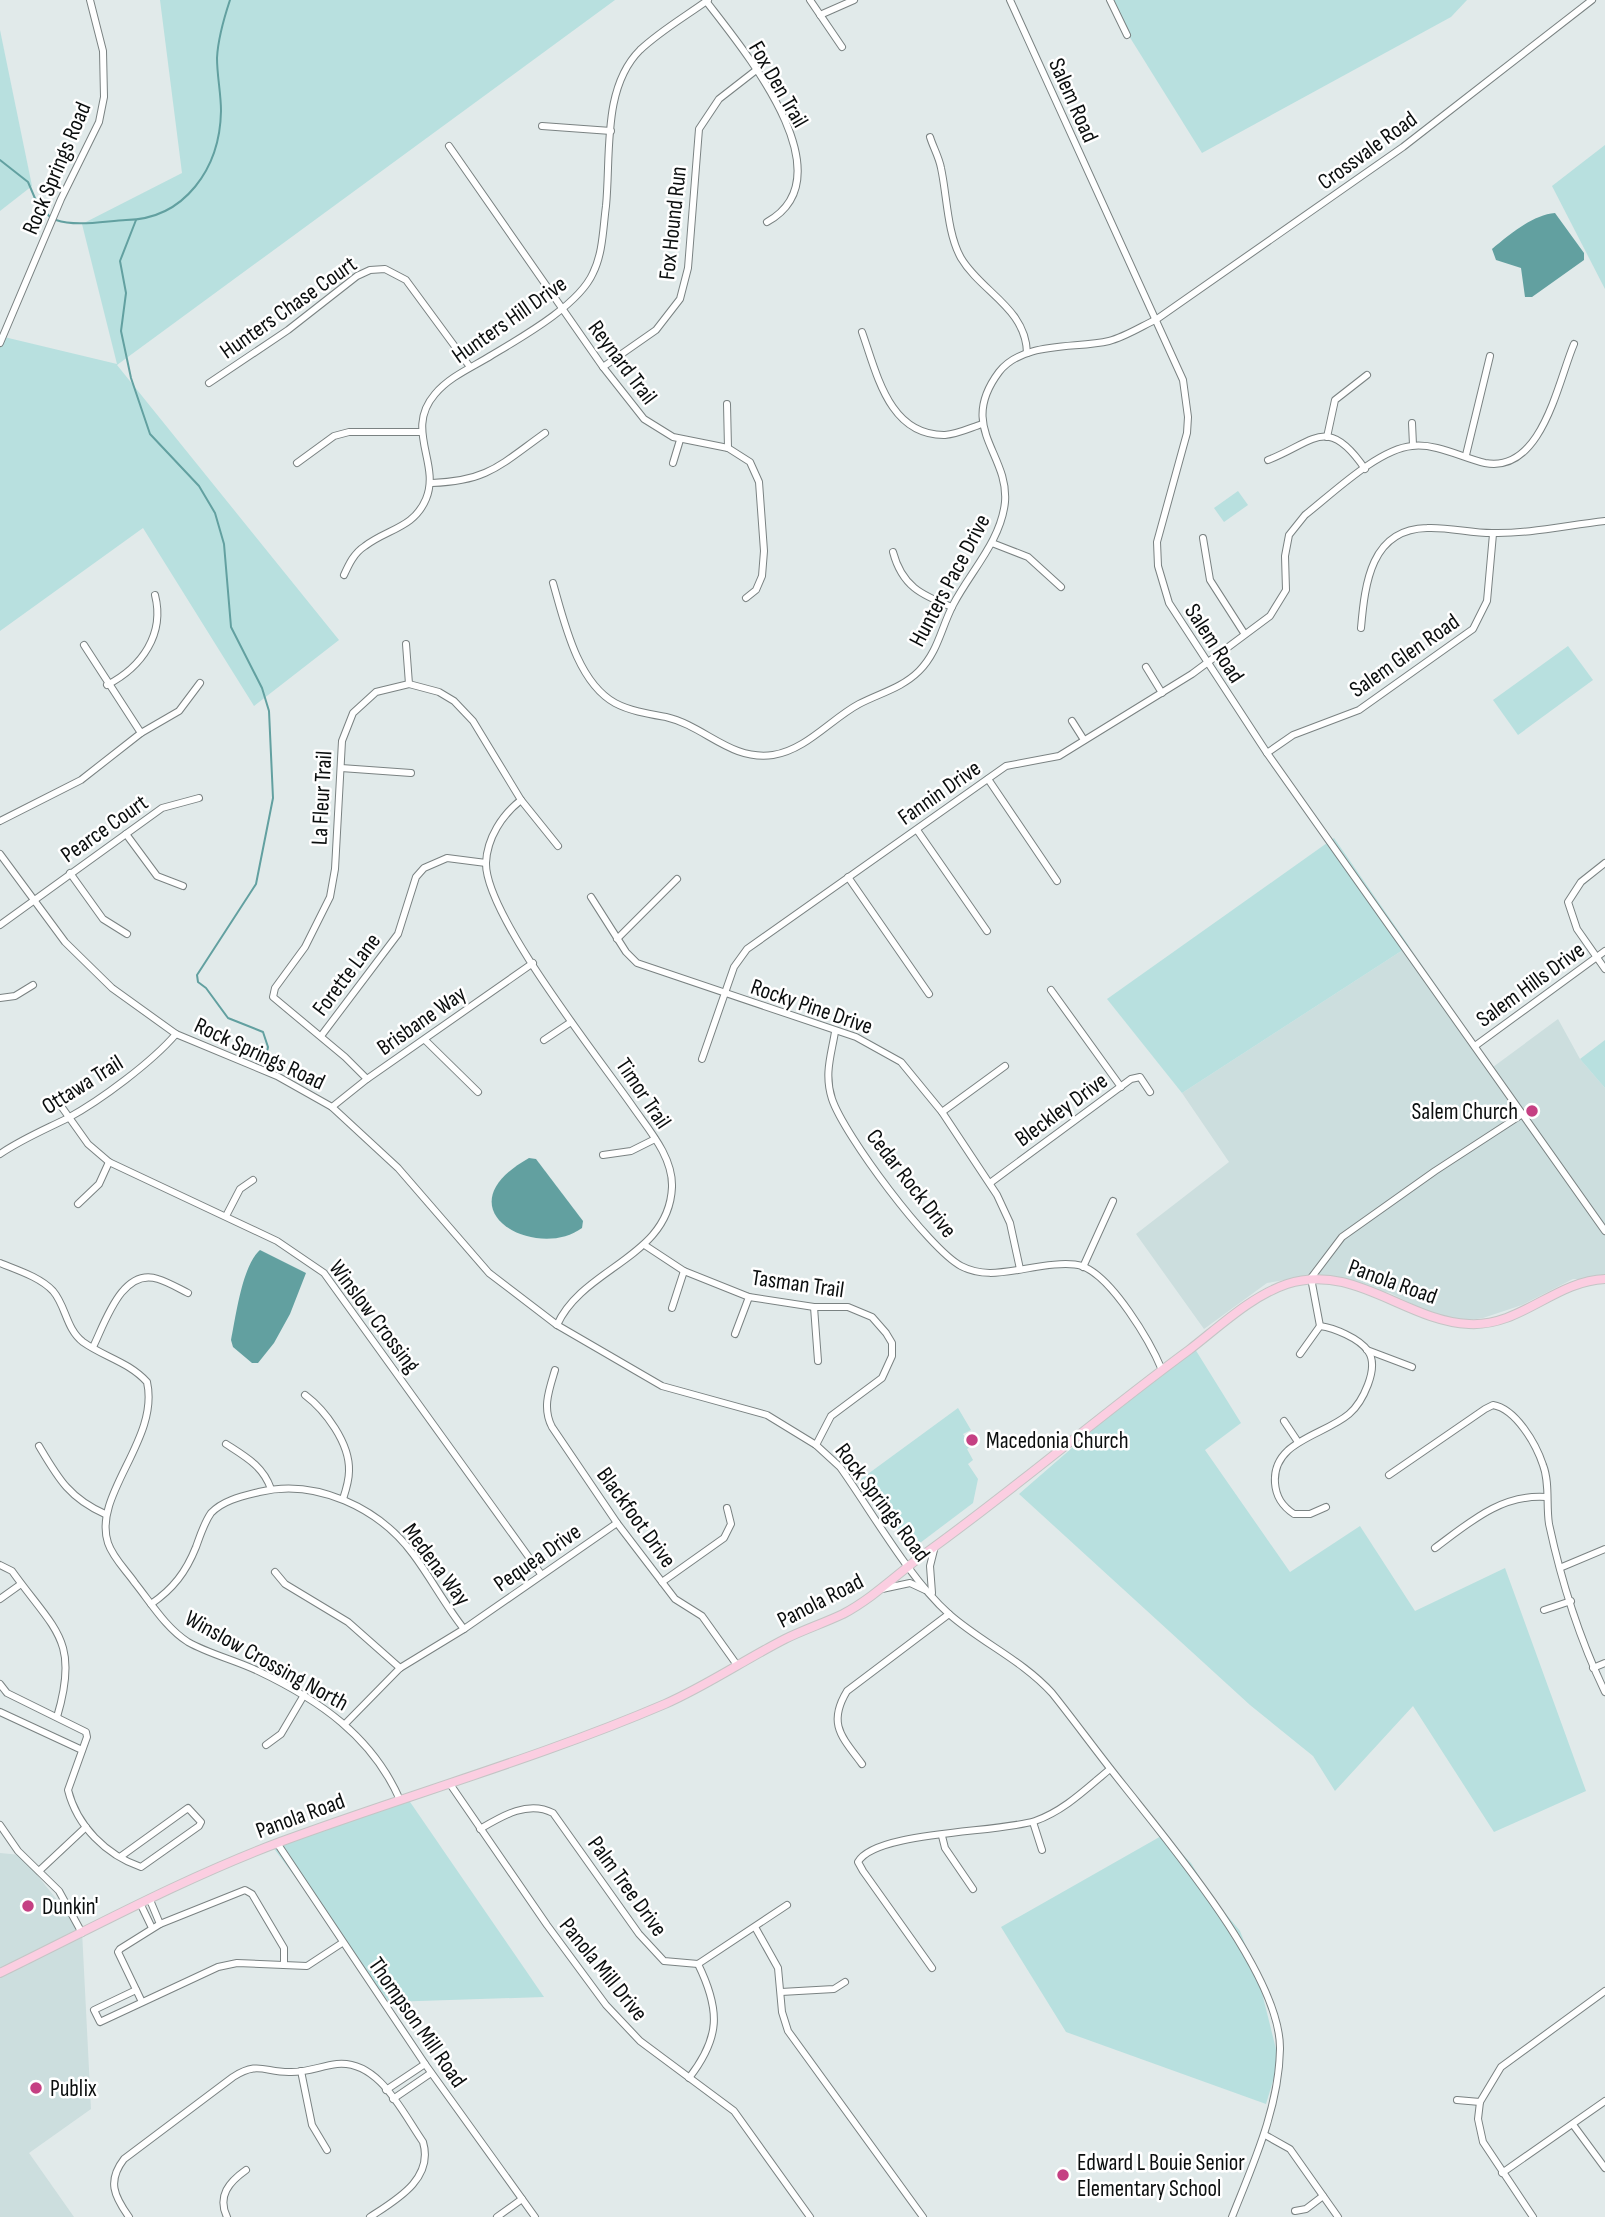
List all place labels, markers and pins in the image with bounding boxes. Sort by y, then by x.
place label: Salem Church [1411,1098,1518,1126]
marker: Salem Church [1524,1103,1540,1119]
place label: Macedonia Church [986,1427,1129,1455]
marker: Macedonia Church [964,1432,980,1448]
place label: Dunkin' [42,1893,98,1921]
marker: Dunkin' [20,1898,36,1914]
place label: Publix [50,2075,97,2103]
marker: Publix [28,2080,44,2096]
place label: Edward L Bouie Senior Elementary School [1077,2149,1245,2203]
marker: Edward L Bouie Senior Elementary School [1055,2167,1071,2183]

